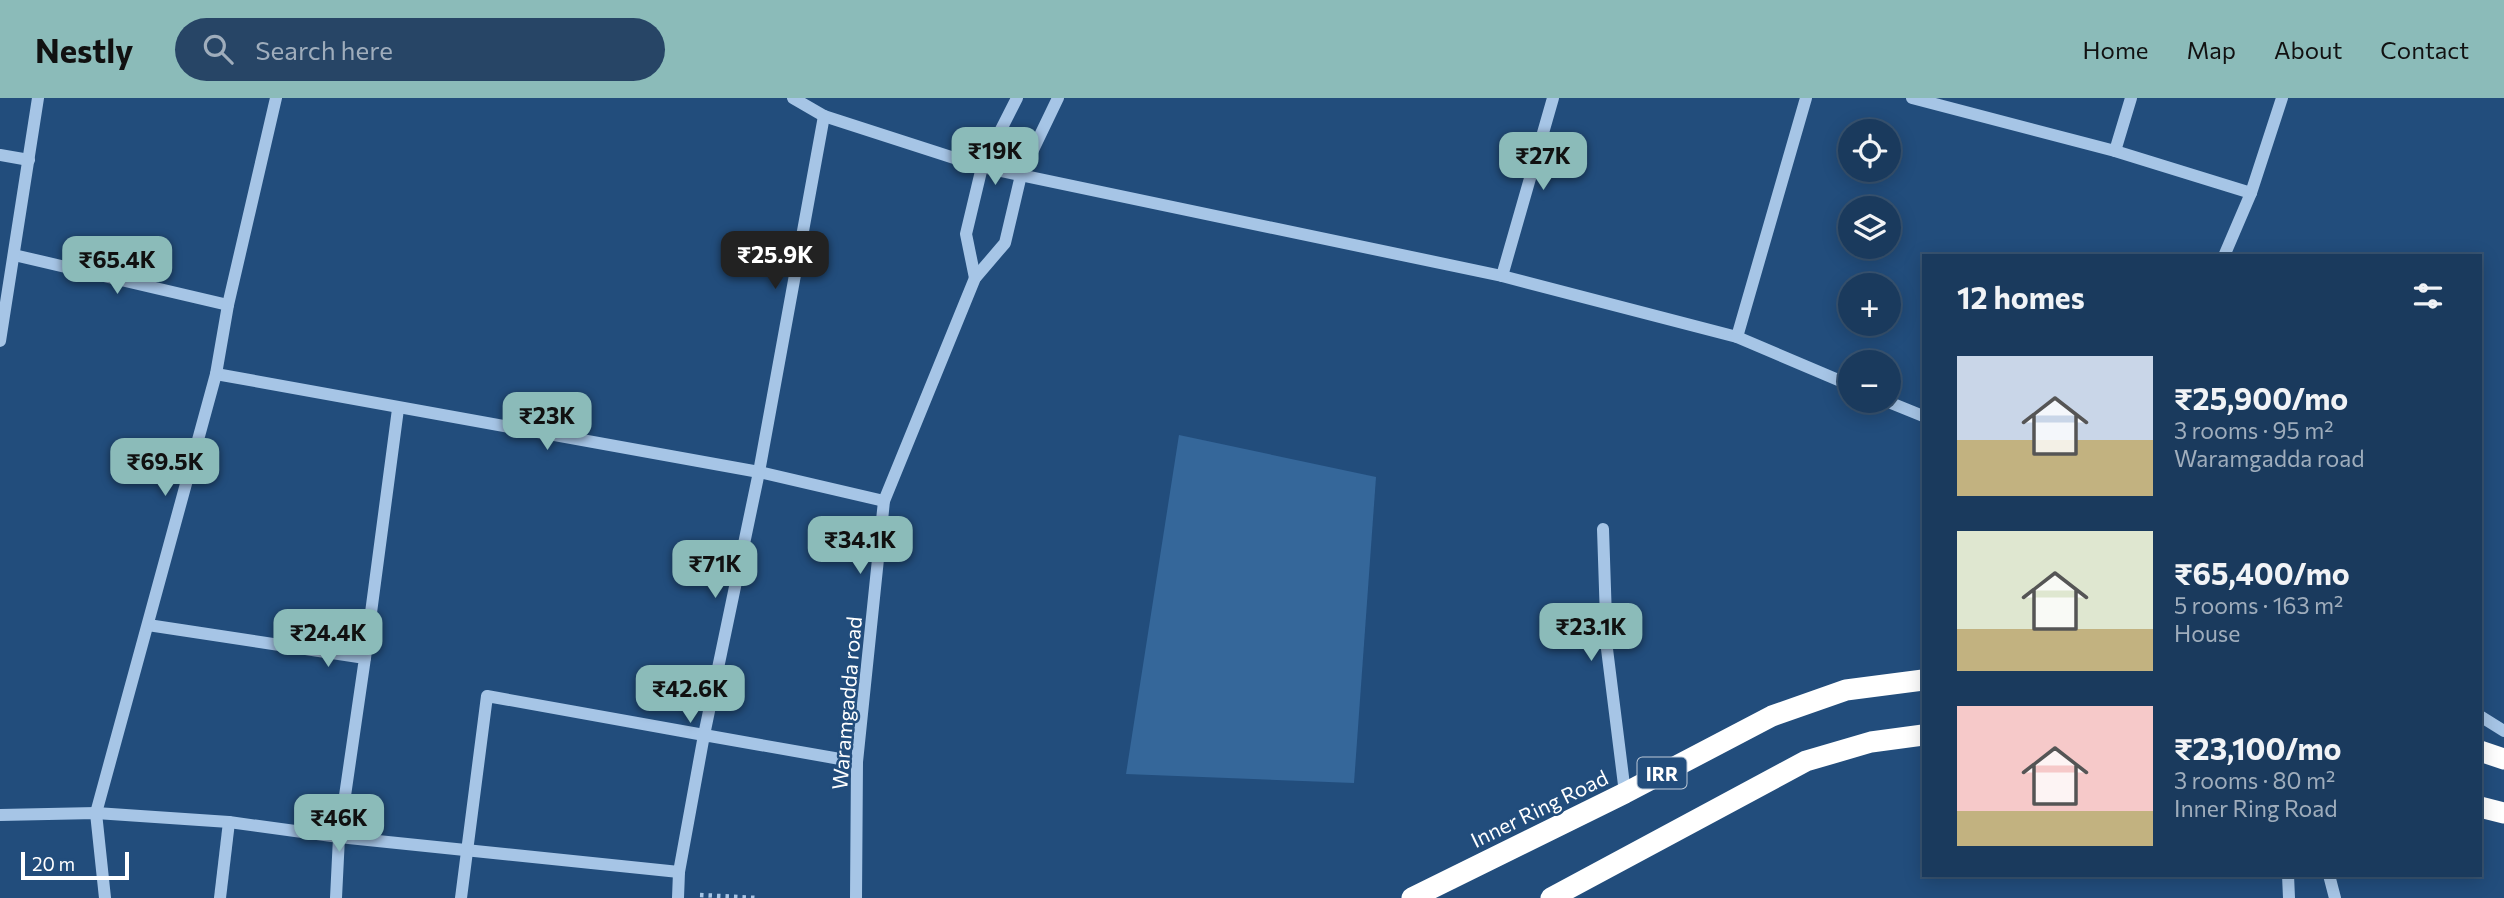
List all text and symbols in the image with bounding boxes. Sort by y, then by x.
search box [175,18,665,81]
text: Nestly [35,29,133,70]
icon: search [199,30,237,68]
text: Search here [255,34,393,65]
text: Home [2083,35,2149,64]
text: Map [2187,35,2236,64]
text: About [2274,35,2342,64]
text: Contact [2380,35,2469,64]
map controls [1838,119,1901,413]
button: locate [1838,119,1901,182]
pin: ₹19K [954,127,1036,187]
pin: ₹27K [1502,132,1584,192]
text: ₹19K [968,136,1022,164]
text: ₹27K [1515,141,1571,169]
button: layers [1838,196,1901,259]
pin: ₹25.9K [718,232,832,291]
pin: ₹65.4K [60,236,174,296]
text: ₹25.9K [737,240,813,268]
text: ₹65.4K [78,245,156,273]
button: + [1838,273,1901,336]
icon: filters [2409,277,2447,315]
text: 12 homes [1957,278,2085,315]
button: − [1838,350,1901,413]
text: ₹25,900/mo [2174,379,2348,416]
icon: home [2013,384,2097,468]
pin: ₹23K [506,392,588,452]
text: ₹23K [519,401,575,429]
text: 3 rooms · 95 m² [2174,416,2333,444]
pin: ₹69.5K [108,438,222,498]
text: Waramgadda road [2174,444,2365,472]
text: ₹69.5K [126,447,204,475]
pin: ₹34.1K [803,517,917,576]
text: ₹34.1K [824,525,896,553]
pin: ₹71K [674,540,756,600]
text: ₹71K [688,549,742,577]
text: ₹65,400/mo [2174,554,2350,591]
icon: home [2013,559,2097,643]
text: 5 rooms · 163 m² [2174,591,2343,619]
pin: ₹23.1K [1534,603,1648,663]
pin: ₹24.4K [271,610,385,669]
text: ₹23.1K [1555,612,1627,640]
street label: Waramgadda road [826,615,866,791]
text: ₹24.4K [289,618,367,646]
text: House [2174,619,2240,647]
pin: ₹42.6K [633,666,747,725]
text: ₹42.6K [652,674,728,702]
text: ₹23,100/mo [2174,729,2342,766]
icon: home [2013,734,2097,818]
road number: IRR [1638,758,1686,788]
street label: Inner Ring Road [1466,764,1612,852]
text: 3 rooms · 80 m² [2174,766,2335,794]
pin: ₹46K [298,794,380,854]
text: Inner Ring Road [2174,794,2338,822]
text: ₹46K [310,803,368,831]
scale bar [21,849,130,881]
text: 20 m [32,852,75,875]

